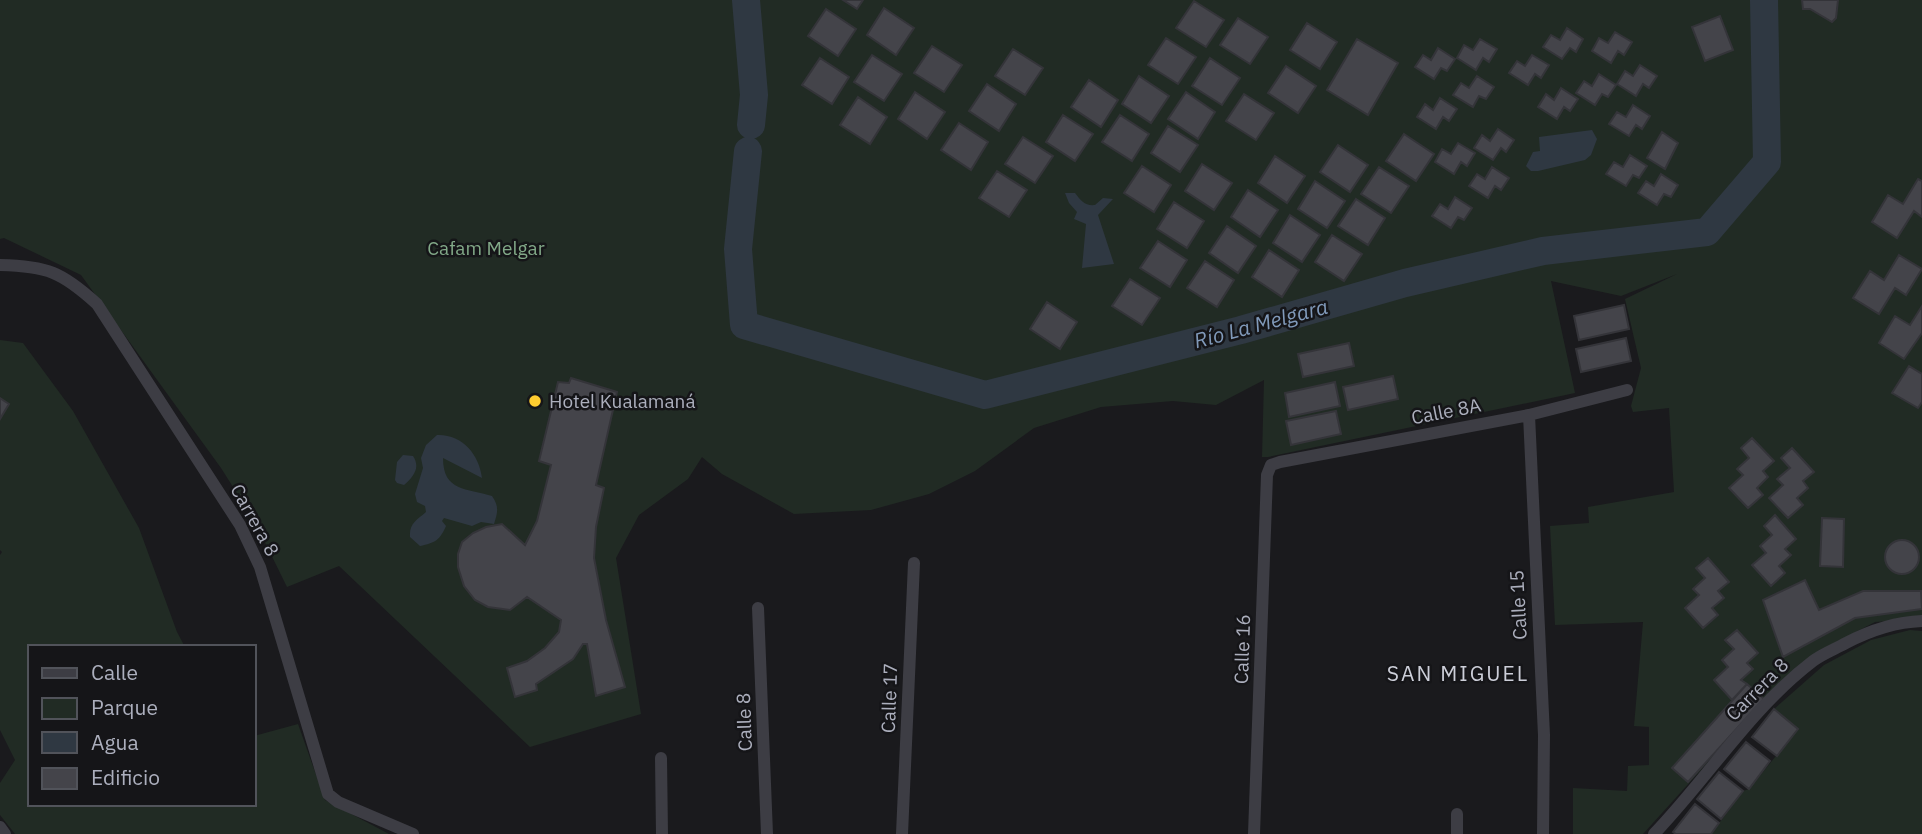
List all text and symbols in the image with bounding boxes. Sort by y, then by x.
park label: Cafam Melgar [427,236,545,260]
water label: Río La Melgara [1191,292,1331,354]
place label: Hotel Kualamaná [549,389,696,413]
street label: Calle 8A [1409,392,1483,430]
marker: Hotel Kualamaná [527,393,543,409]
street label: Carrera 8 [225,480,285,560]
street label: Calle 15 [1504,569,1532,641]
street label: Calle 16 [1229,614,1255,684]
legend [28,645,256,806]
street label: Carrera 8 [1721,653,1793,725]
text: Calle [91,658,138,686]
district label: SAN MIGUEL [1387,659,1529,687]
street label: Calle 17 [876,663,902,733]
street label: Calle 8 [731,692,757,752]
text: Parque [91,693,158,721]
text: Agua [91,728,139,756]
text: Edificio [91,763,160,791]

